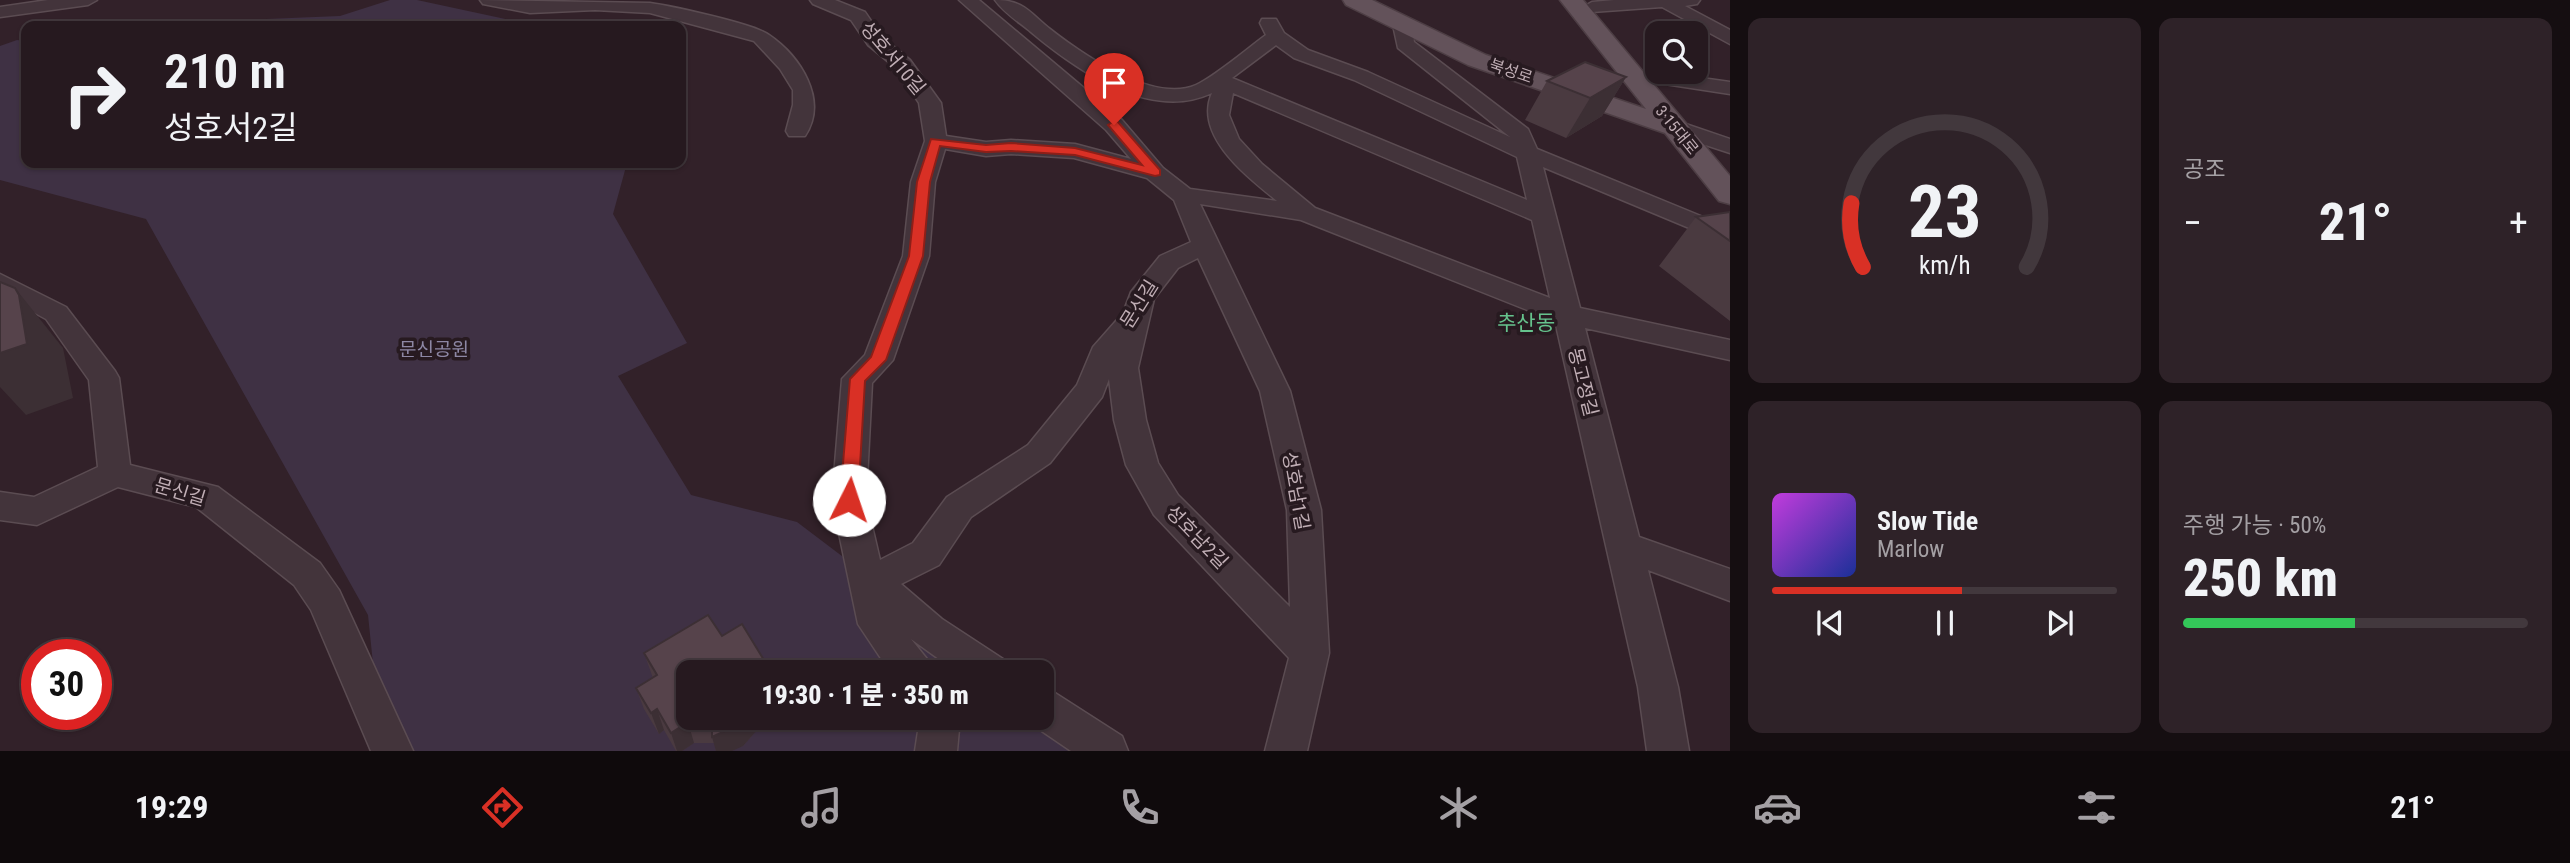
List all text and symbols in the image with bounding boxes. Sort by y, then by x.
street label: 성호서10길 [856,17,930,99]
map controls [1645,21,1708,84]
button: search [1645,21,1708,84]
text: 210 m [164,43,286,100]
icon: right [49,49,140,140]
pin [1084,53,1144,125]
street label: 북성로 [1487,55,1535,87]
icon: arrive [1095,64,1133,102]
street label: 3·15대로 [1652,102,1703,158]
text: 성호서2길 [164,109,298,147]
text: 공조 [2183,156,2225,183]
text: 23 [1908,169,1981,255]
text: 21° [2319,192,2392,253]
text: − [2183,201,2202,245]
text: + [2509,201,2528,245]
text: km/h [1919,250,1970,279]
street label: 문신길 [1115,276,1163,332]
district label: 추산동 [1497,311,1555,335]
park label: 문신공원 [399,338,469,361]
street label: 몽고정길 [1563,345,1603,419]
street label: 성호남1길 [1278,450,1314,532]
position arrow [812,463,886,537]
street label: 문신길 [152,473,208,511]
street label: 성호남2길 [1161,500,1233,574]
text: Slow Tide [1877,506,1978,536]
text: 주행 가능 · 50% [2183,512,2326,539]
text: Marlow [1877,536,1944,563]
text: 250 km [2183,548,2338,609]
icon: previous [1811,604,1849,642]
icon: pause [1926,604,1964,642]
icon: next [2041,604,2079,642]
speed limit sign: 30 [21,639,112,730]
text: 19:30 · 1 분 · 350 m [761,680,969,710]
icon: directions [478,783,527,832]
icon: music [797,783,846,832]
icon: phone [1115,783,1164,832]
icon: climate [1434,783,1483,832]
icon: car [1753,783,1802,832]
icon: filters [2072,783,2121,832]
text: 19:29 [135,788,208,826]
text: 21° [2390,788,2435,826]

